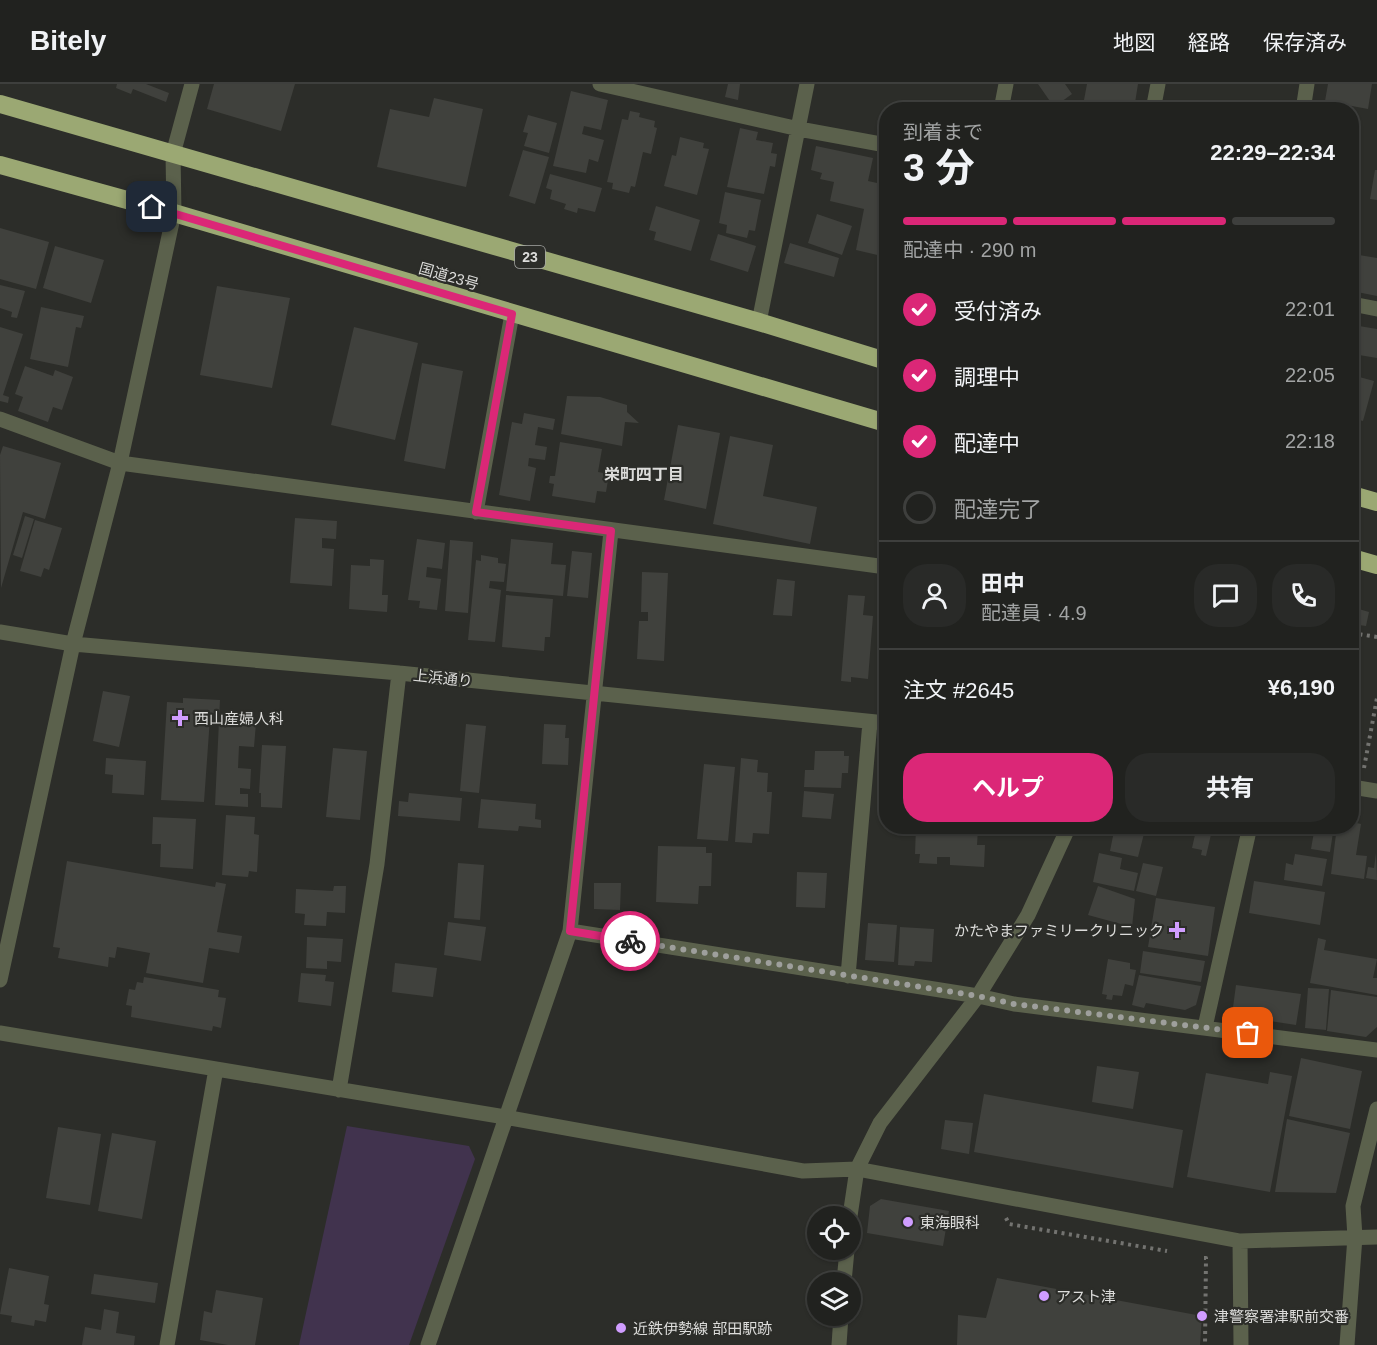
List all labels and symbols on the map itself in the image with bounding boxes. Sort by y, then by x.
pin [126,181,177,232]
road number: 23 [515,246,545,268]
street label: 国道23号 [417,259,481,293]
district label: 栄町四丁目 [604,466,684,483]
street label: 上浜通り [412,666,474,690]
marker: 西山産婦人科 [171,709,189,727]
place label: 西山産婦人科 [194,710,284,727]
courier [600,911,660,971]
marker: かたやまファミリークリニック [1168,921,1186,939]
place label: かたやまファミリークリニック [954,922,1164,939]
pin [1222,1007,1273,1058]
place label: 東海眼科 [920,1214,980,1231]
marker: 東海眼科 [901,1215,915,1229]
place label: アスト津 [1056,1288,1116,1305]
marker: アスト津 [1037,1289,1051,1303]
place label: 津警察署津駅前交番 [1214,1308,1349,1325]
marker: 津警察署津駅前交番 [1195,1309,1209,1323]
place label: 近鉄伊勢線 部田駅跡 [633,1320,772,1337]
marker: 近鉄伊勢線 部田駅跡 [614,1321,628,1335]

